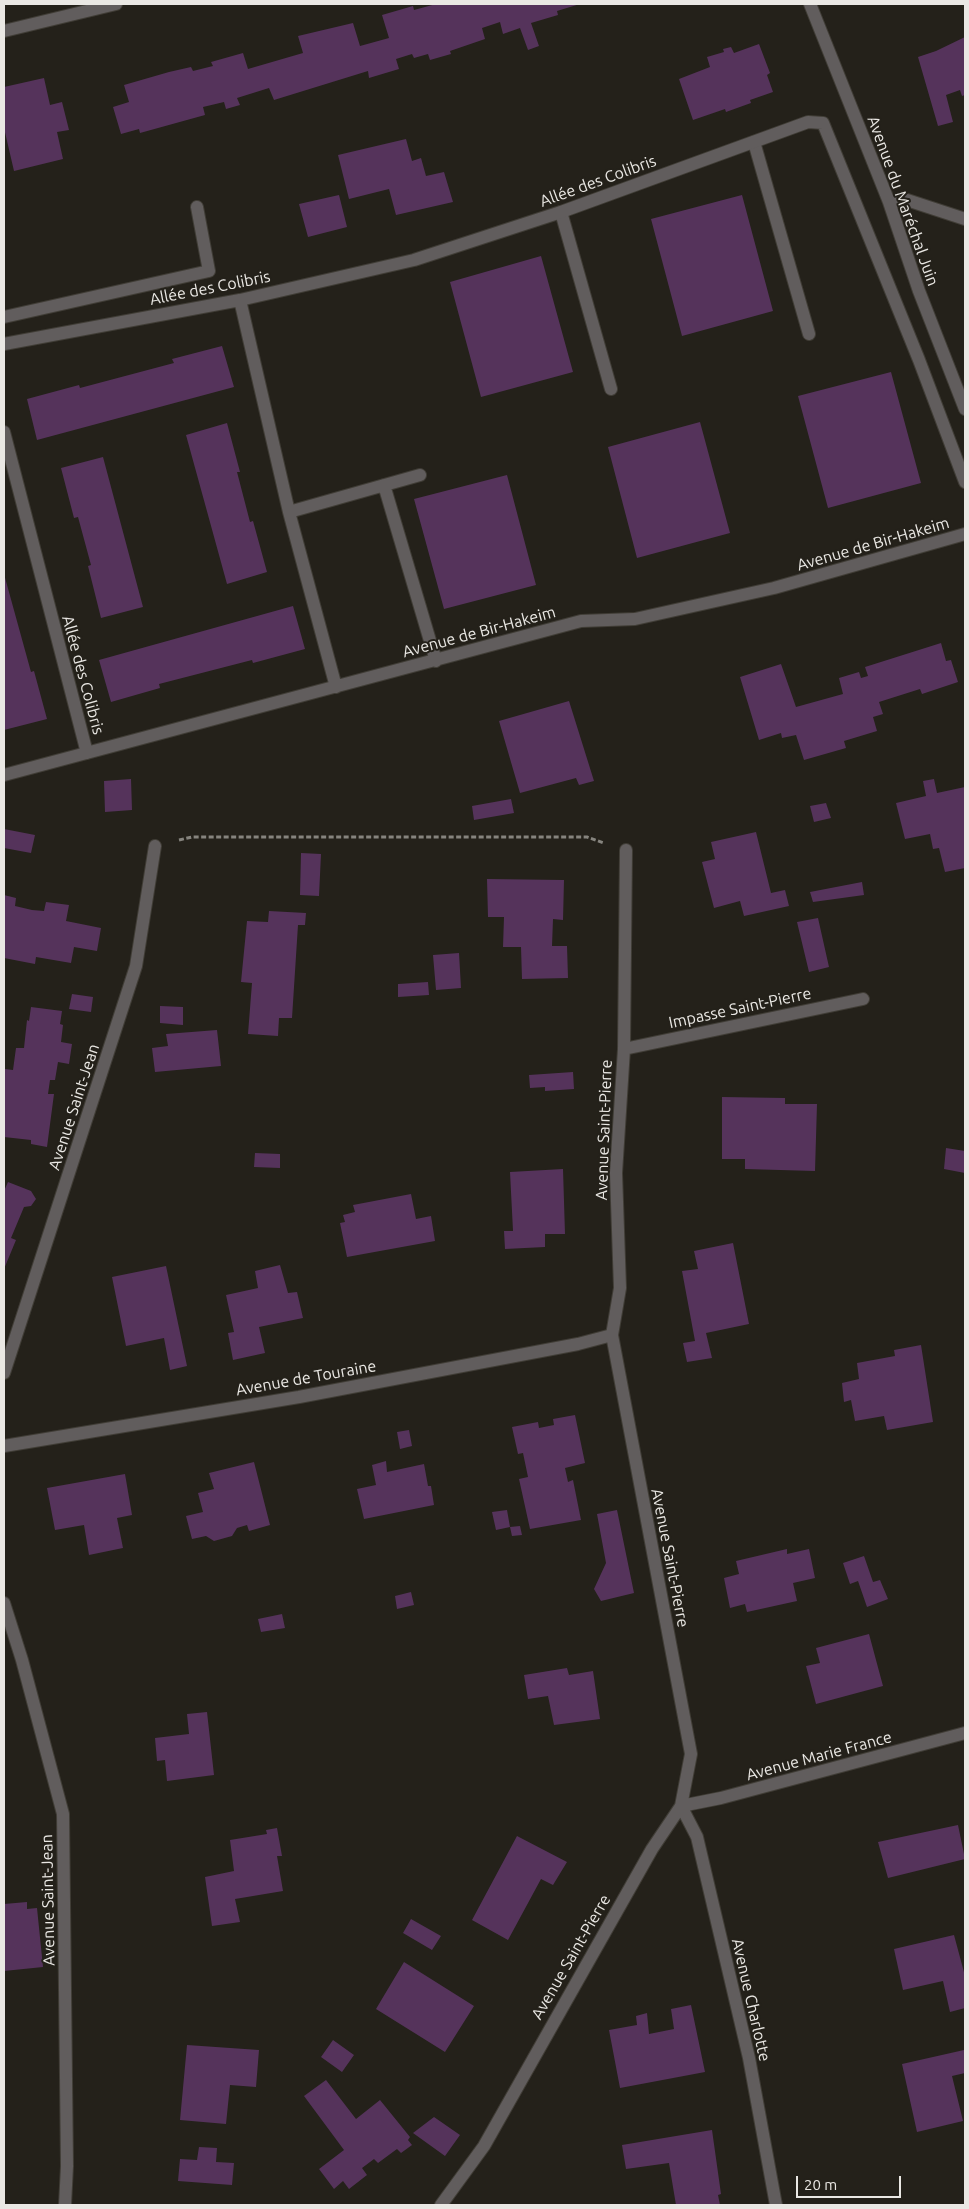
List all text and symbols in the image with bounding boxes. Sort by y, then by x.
street label: Avenue du Maréchal Juin [863,113,943,289]
street label: Allée des Colibris [537,151,659,211]
street label: Allée des Colibris [148,267,272,309]
street label: Avenue de Bir-Hakeim [795,513,951,575]
street label: Avenue de Bir-Hakeim [400,602,558,662]
street label: Allée des Colibris [58,613,108,737]
street label: Impasse Saint-Pierre [667,984,813,1032]
street label: Avenue Saint-Jean [45,1041,103,1173]
street label: Avenue Saint-Pierre [592,1059,616,1201]
street label: Avenue de Touraine [234,1356,378,1400]
street label: Avenue Saint-Pierre [647,1487,693,1629]
street label: Avenue Marie France [744,1727,894,1785]
street label: Avenue Saint-Jean [37,1834,59,1966]
street label: Avenue Saint-Pierre [527,1891,615,2023]
street label: Avenue Charlotte [728,1937,774,2063]
scale bar [799,2166,904,2198]
text: 20 m [804,2176,837,2193]

